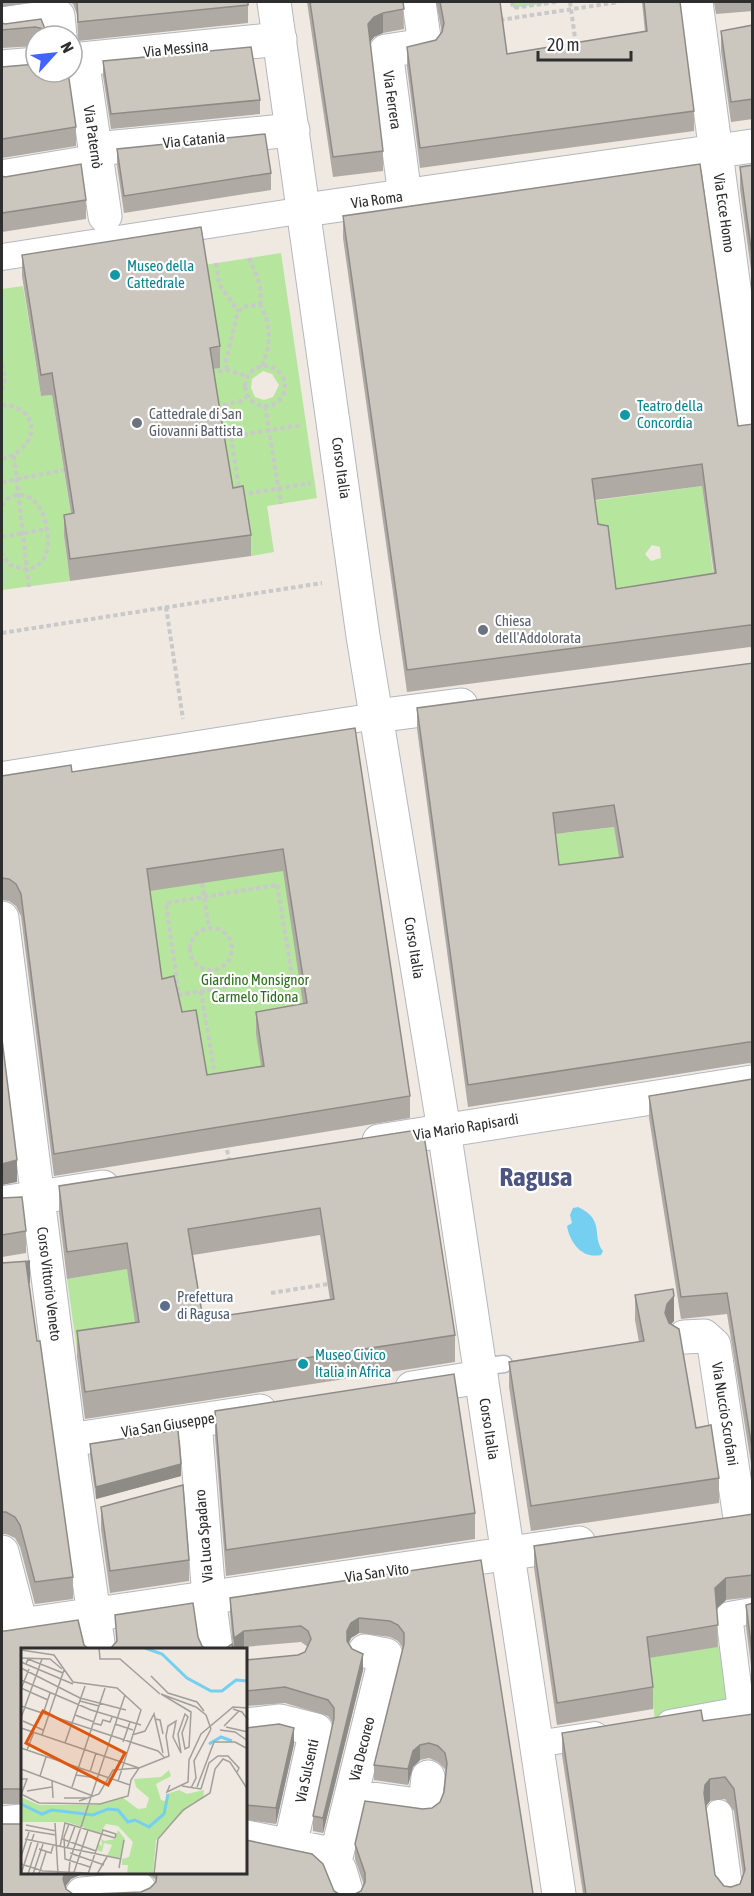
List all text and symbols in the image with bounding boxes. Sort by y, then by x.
north arrow [24,24,84,84]
scale bar [538,24,631,62]
text: 20 m [547,34,579,55]
street label: Via Messina [143,37,209,60]
text: N [57,39,78,55]
street label: Via Ferrera [380,69,405,130]
street label: Via Paternò [81,104,106,170]
street label: Via Catania [162,128,226,151]
street label: Via Ecce Homo [711,172,738,254]
street label: Via Roma [350,187,404,212]
place label: Museo della Cattedrale [127,257,194,291]
marker: Museo della Cattedrale [108,268,122,282]
place label: Teatro della Concordia [637,397,703,431]
place label: Cattedrale di San Giovanni Battista [149,405,243,439]
marker: Teatro della Concordia [618,408,632,422]
marker: Cattedrale di San Giovanni Battista [130,416,144,430]
street label: Corso Italia [329,436,354,500]
place label: Chiesa dell'Addolorata [495,612,581,646]
marker: Chiesa dell'Addolorata [476,623,490,637]
street label: Corso Italia [401,916,428,980]
park label: Giardino Monsignor Carmelo Tidona [201,971,310,1005]
street label: Via Mario Rapisardi [412,1110,520,1143]
district label: Ragusa [500,1161,572,1192]
street label: Corso Vittorio Veneto [34,1226,65,1342]
place label: Prefettura di Ragusa [177,1288,234,1322]
marker: Prefettura di Ragusa [158,1299,172,1313]
place label: Museo Civico Italia in Africa [315,1346,391,1380]
marker: Museo Civico Italia in Africa [296,1357,310,1371]
street label: Via Nuccio Scrofani [709,1361,742,1467]
street label: Corso Italia [476,1397,503,1461]
street label: Via San Giuseppe [120,1409,216,1440]
street label: Via Luca Spadaro [191,1489,216,1583]
street label: Via San Vito [344,1560,410,1585]
inset map [21,1648,248,1875]
street label: Via Decoreo [345,1715,378,1783]
street label: Via Sulsenti [291,1738,322,1804]

